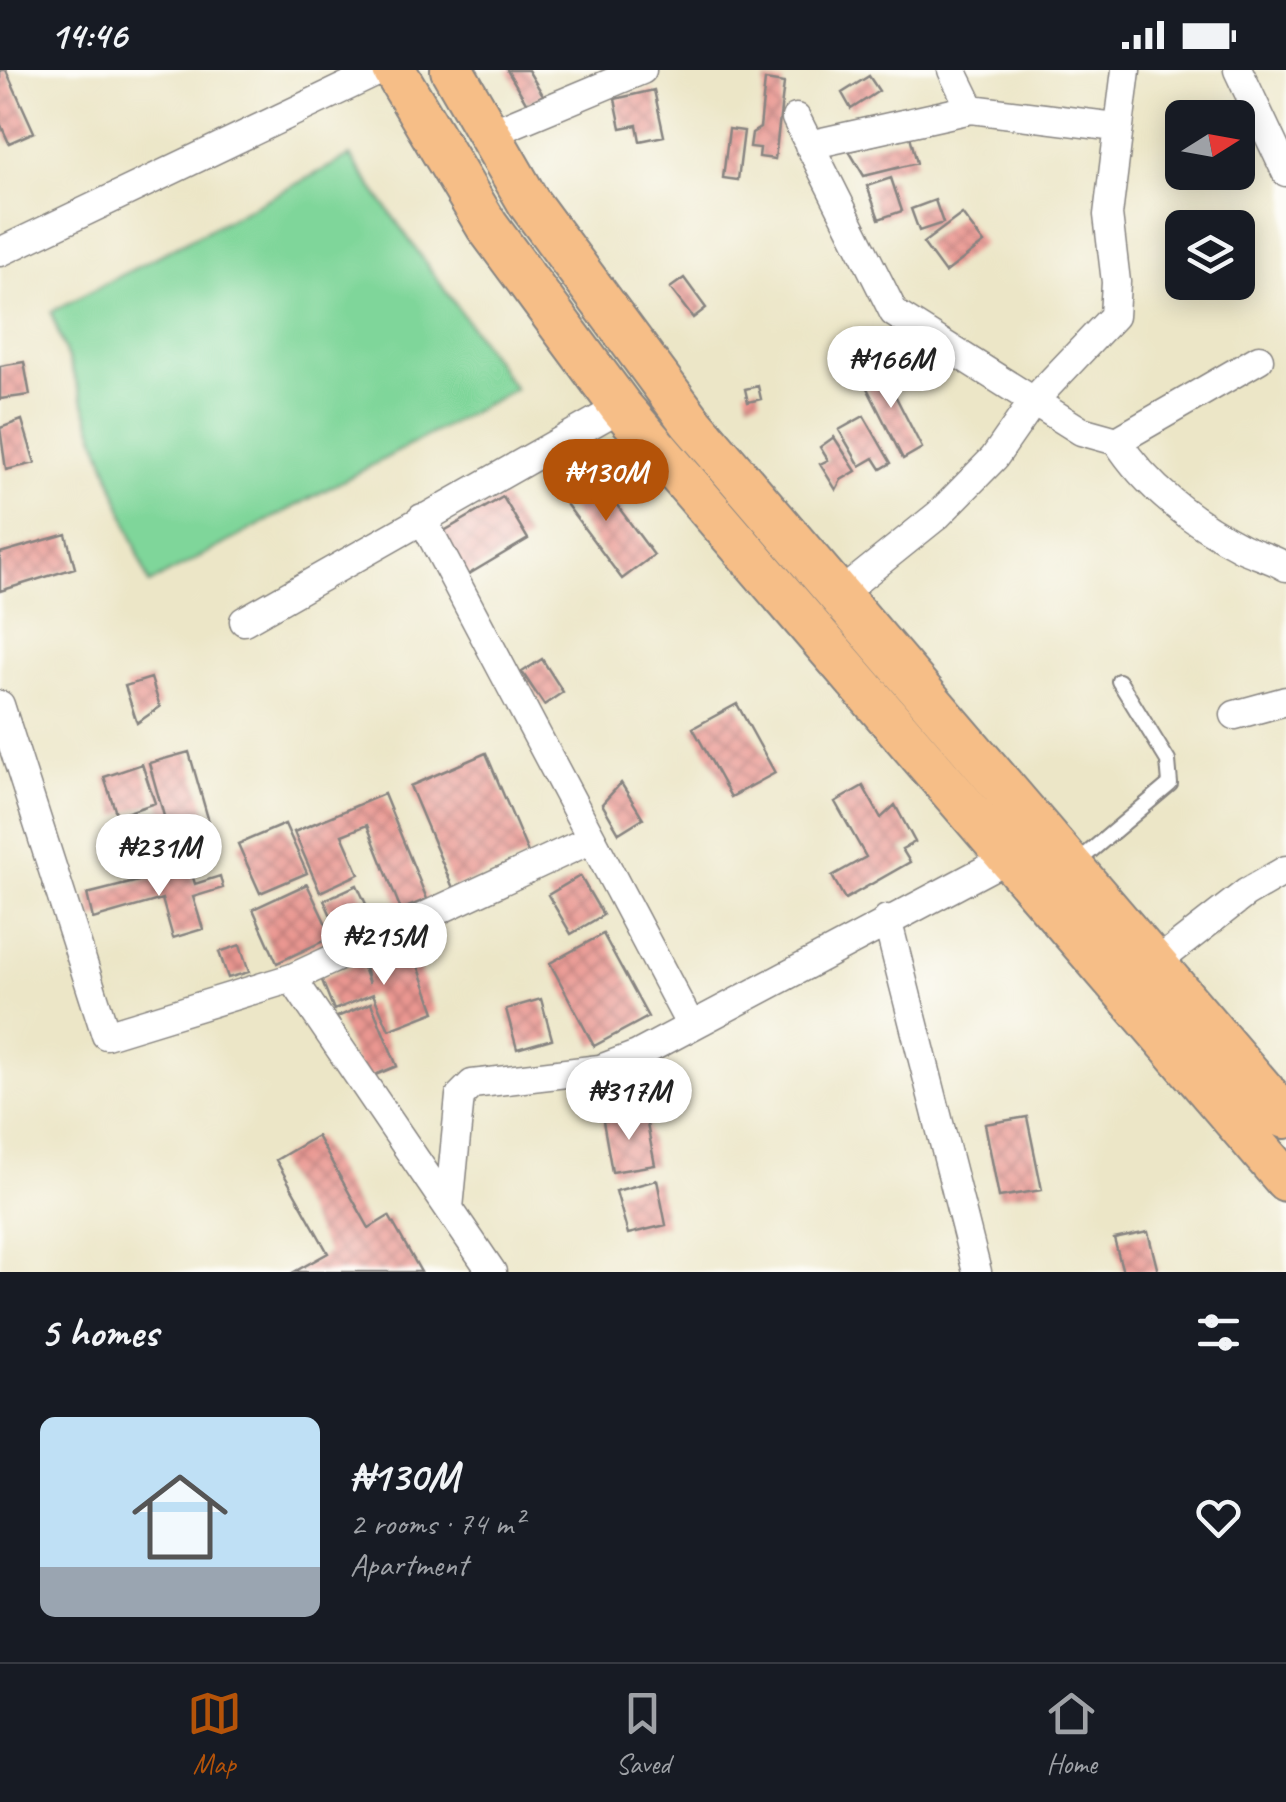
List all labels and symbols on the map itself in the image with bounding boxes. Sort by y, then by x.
north arrow [1165,100,1255,190]
pin: ₦166M [821,326,961,411]
pin: ₦130M [536,439,676,524]
pin: ₦231M [89,814,229,899]
pin: ₦215M [314,903,454,988]
pin: ₦317M [559,1058,699,1143]

